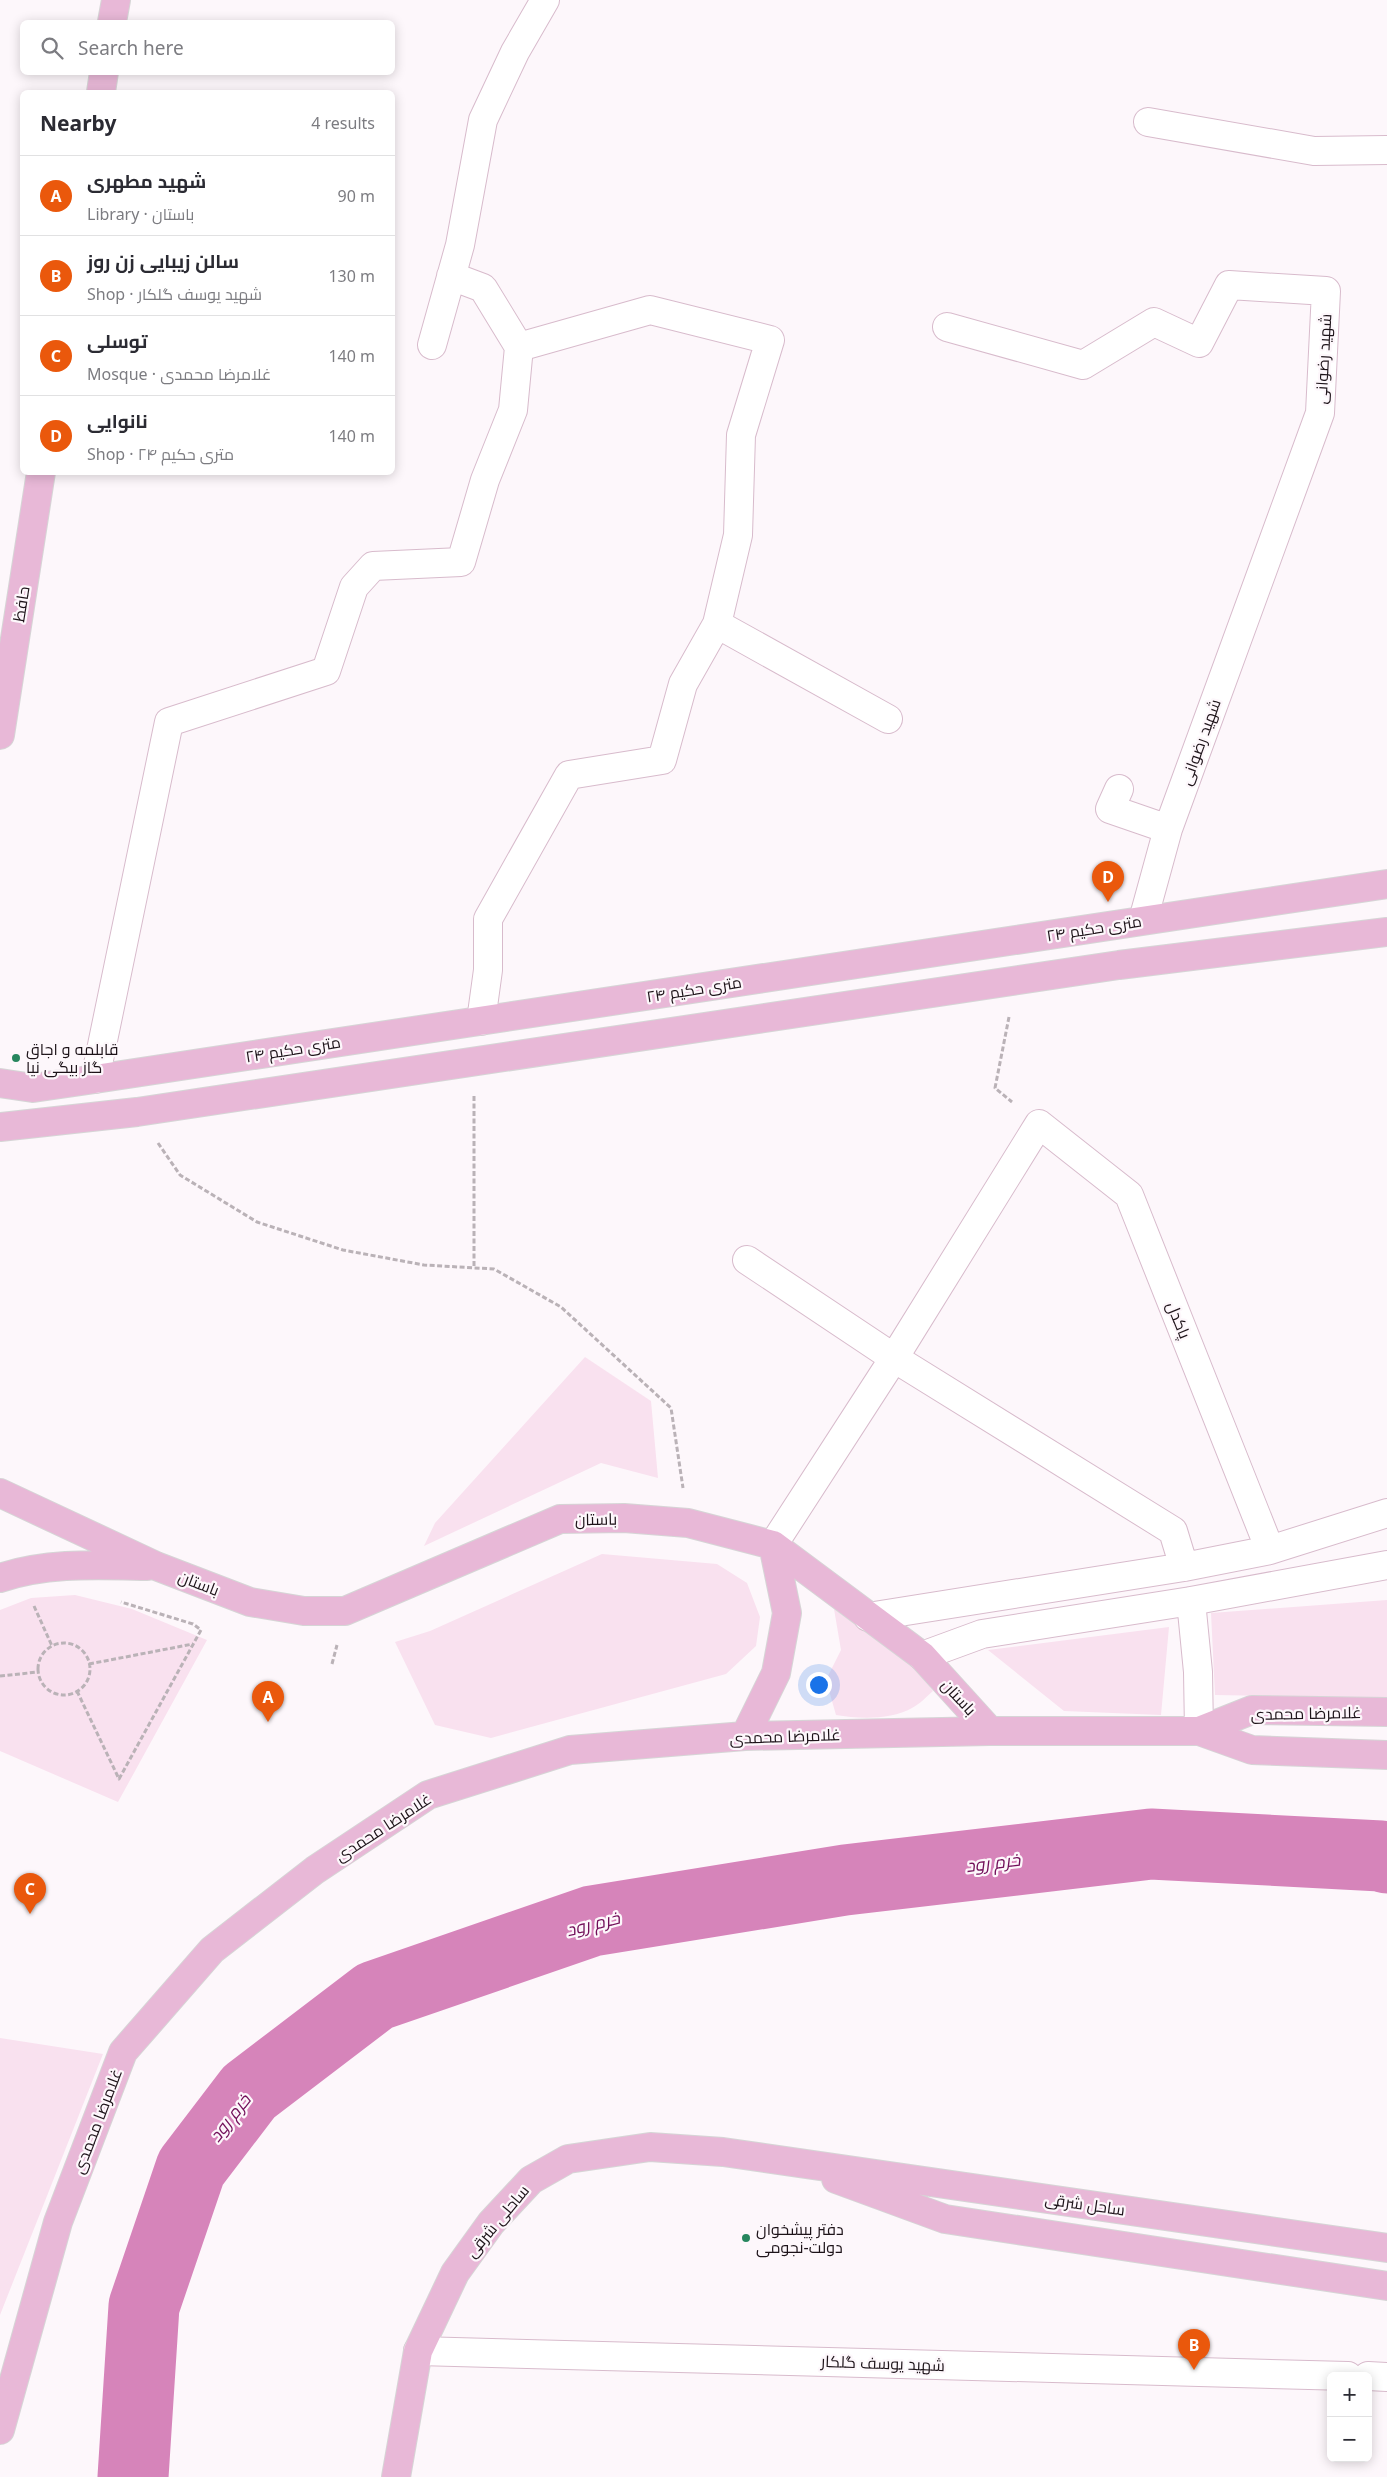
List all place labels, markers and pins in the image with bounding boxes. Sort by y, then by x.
pin: D [1092,861,1124,902]
place label: قابلمه و اجاق گاز بیگی نیا [26,1038,118,1078]
marker: قابلمه و اجاق گاز بیگی نیا [10,1052,22,1064]
pin: A [252,1681,284,1722]
pin: C [14,1873,46,1914]
place label: دفتر پیشخوان دولت-نجومی [756,2218,844,2258]
marker: دفتر پیشخوان دولت-نجومی [740,2232,752,2244]
pin: B [1178,2329,1210,2370]

